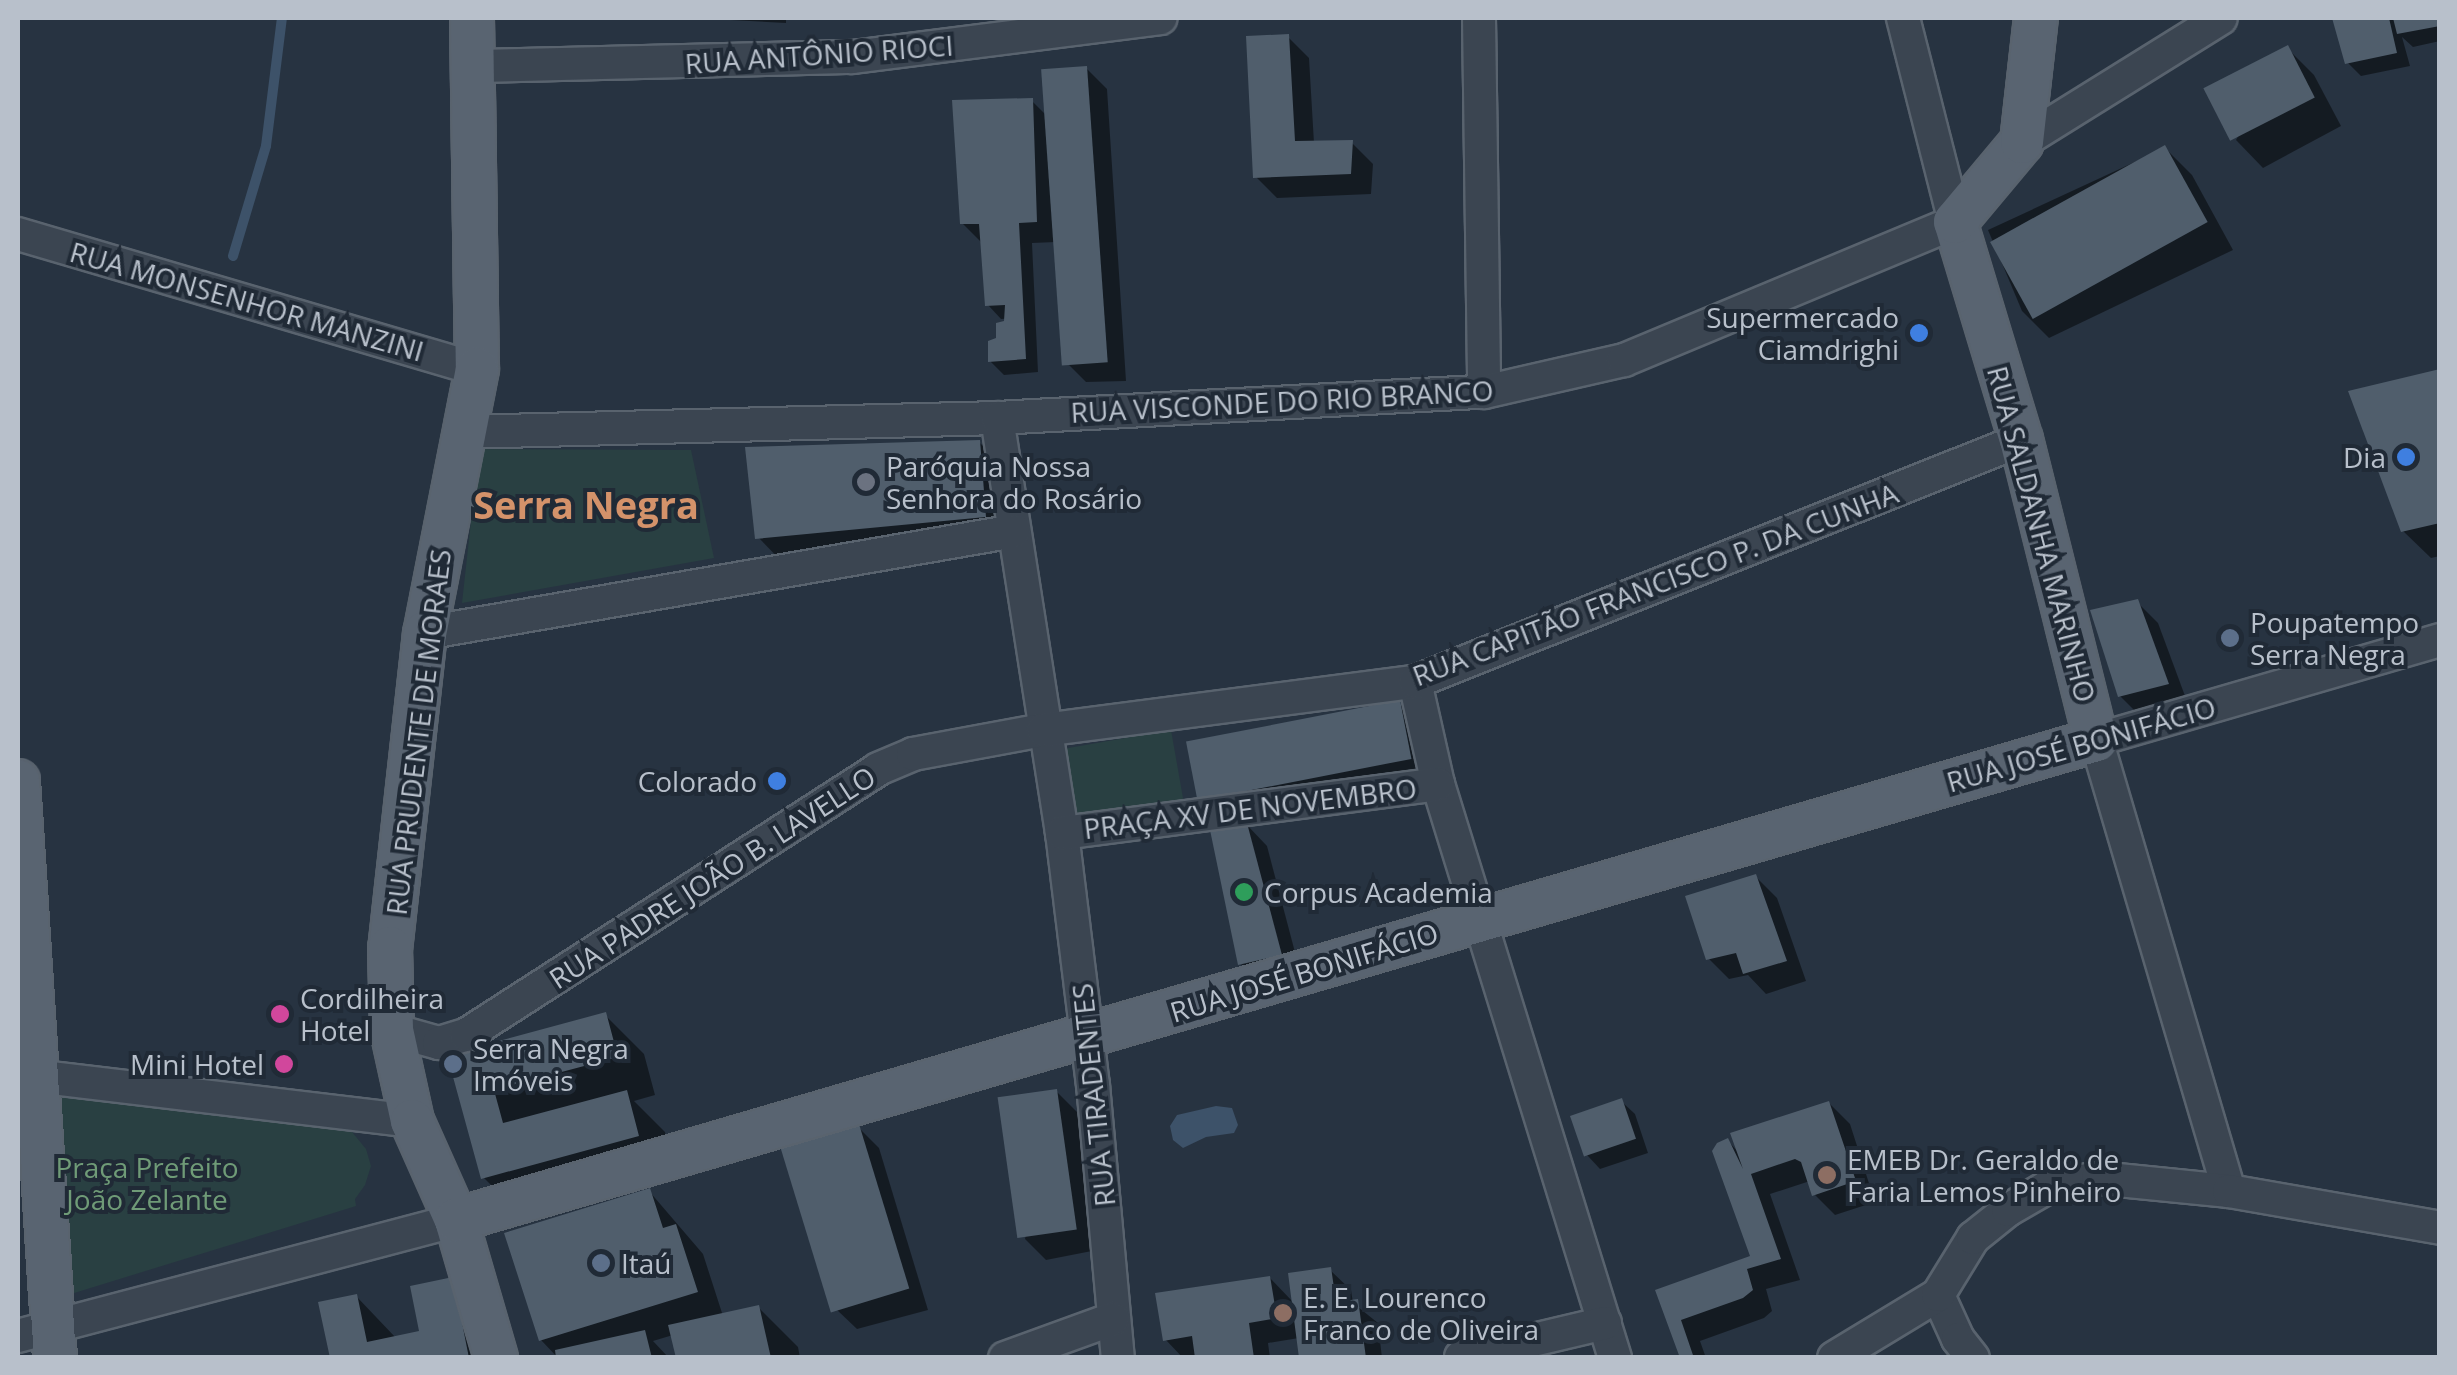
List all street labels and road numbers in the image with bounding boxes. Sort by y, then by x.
street label: RUA ANTÔNIO RIOCI [684,28,954,80]
street label: RUA MONSENHOR MANZINI [66,234,428,368]
street label: RUA SALDANHA MARINHO [1981,362,2103,706]
street label: RUA VISCONDE DO RIO BRANCO [1070,373,1494,429]
street label: RUA CAPITÃO FRANCISCO P. DA CUNHA [1408,476,1902,692]
street label: RUA PRUDENTE DE MORAES [379,547,457,917]
street label: RUA JOSÉ BONIFÁCIO [1943,689,2219,799]
street label: RUA PADRE JOÃO B. LAVELLO [543,759,881,995]
street label: PRAÇA XV DE NOVEMBRO [1082,771,1418,845]
street label: RUA JOSÉ BONIFÁCIO [1166,915,1442,1029]
street label: RUA TIRADENTES [1065,982,1121,1208]

